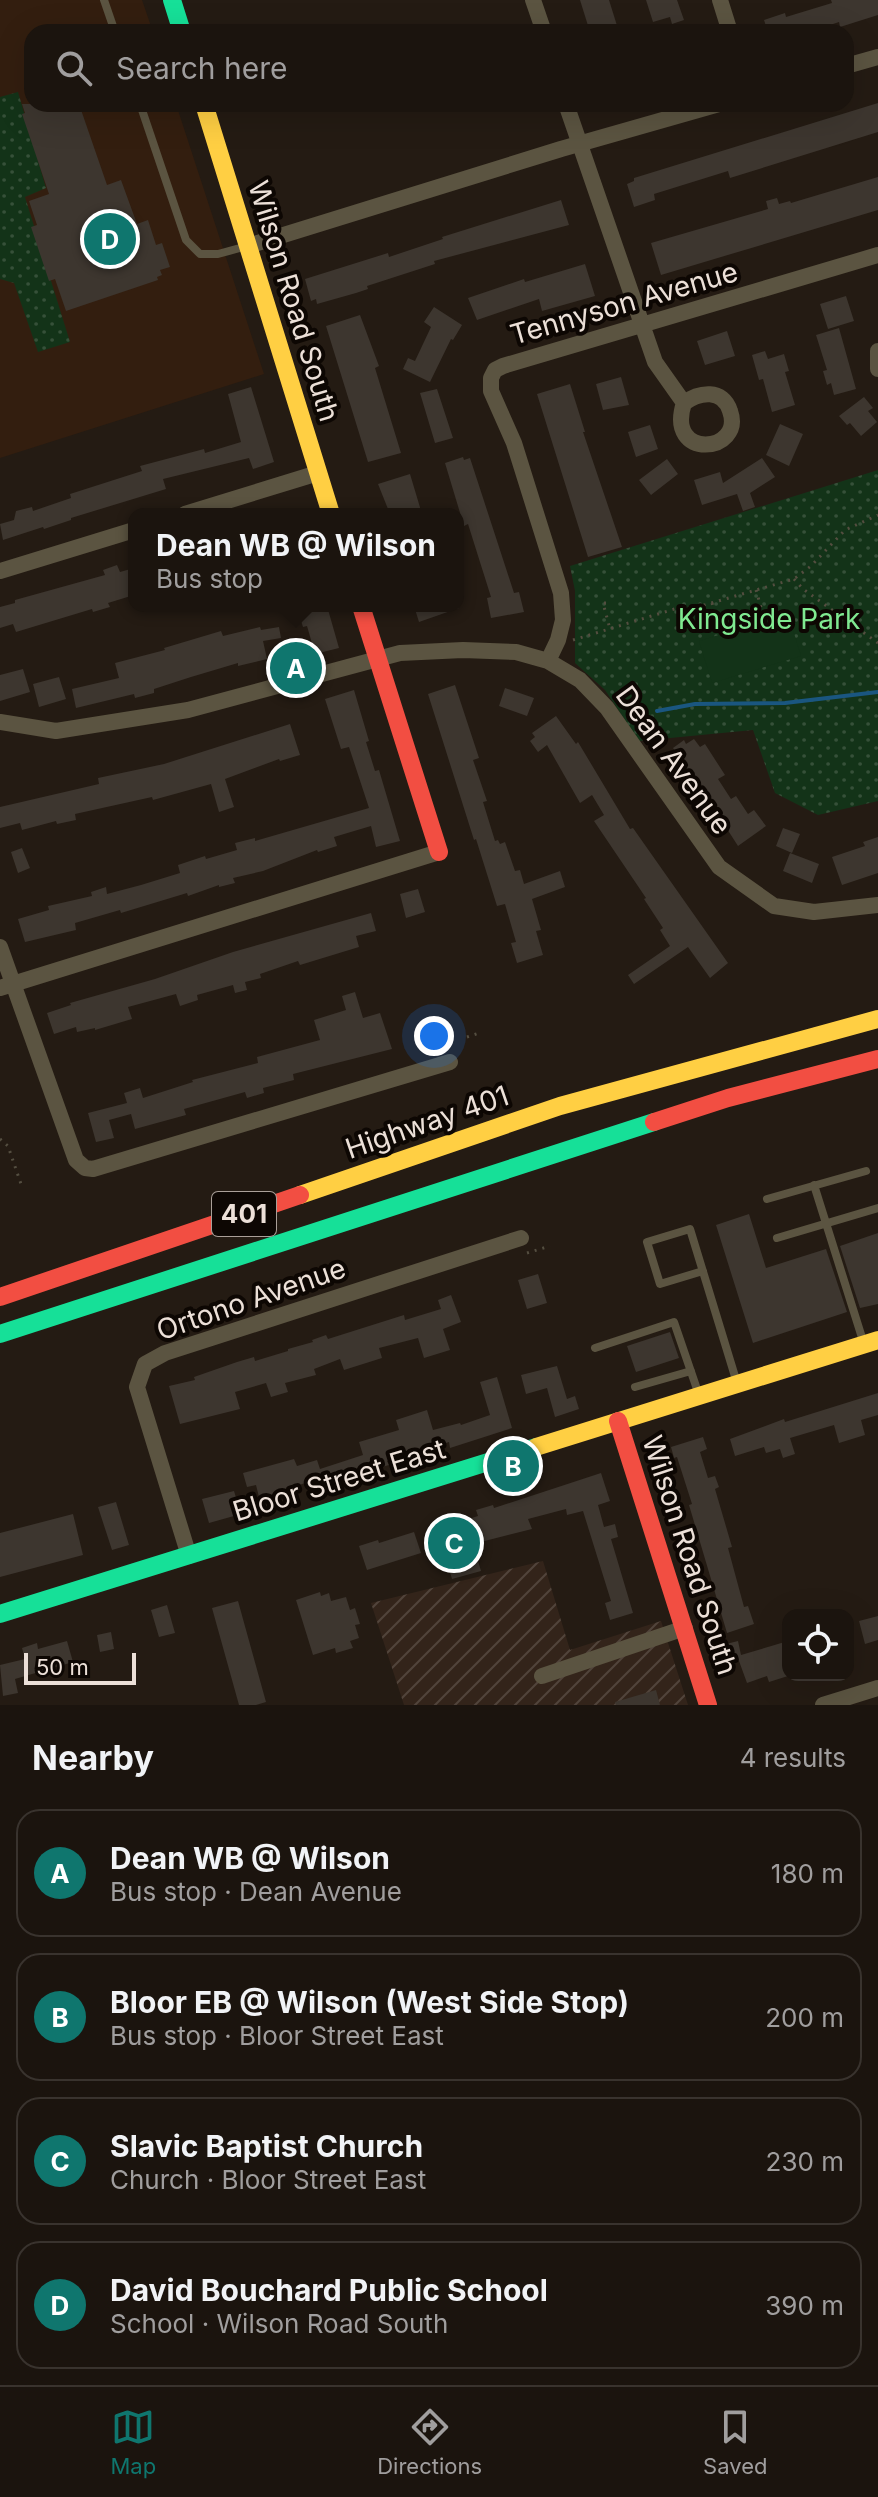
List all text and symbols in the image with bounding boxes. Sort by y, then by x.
search box [24,24,854,112]
icon: search [52,46,96,90]
text: Search here [116,50,288,86]
street label: Wilson Road South [241,177,347,425]
pin: D [84,209,136,269]
street label: Tennyson Avenue [506,254,742,352]
popup [128,508,464,612]
text: Dean WB @ Wilson [156,527,436,563]
text: Bus stop [156,563,263,594]
park label: Kingside Park [678,602,860,636]
pin: A [270,638,322,698]
street label: Dean Avenue [609,679,739,841]
your location [414,1016,454,1056]
street label: Highway 401 [341,1078,513,1166]
road number: 401 [212,1192,276,1236]
street label: Ortono Avenue [152,1251,350,1347]
street label: Wilson Road South [635,1431,745,1679]
street label: Bloor Street East [229,1432,449,1528]
pin: B [487,1436,539,1496]
pin: C [428,1513,480,1573]
map controls [782,1609,854,1681]
button: locate [782,1609,854,1681]
scale bar [24,1649,136,1685]
text: 50 m [36,1654,89,1680]
text: Nearby [32,1737,154,1778]
text: 4 results [740,1742,846,1773]
text: Dean WB @ Wilson [110,1840,390,1876]
text: A [50,1858,70,1889]
text: 180 m [771,1858,844,1889]
text: Bus stop · Dean Avenue [110,1876,402,1907]
text: Bloor EB @ Wilson (West Side Stop) [110,1984,629,2020]
text: B [51,2002,69,2033]
text: 200 m [765,2002,844,2033]
text: Bus stop · Bloor Street East [110,2020,444,2051]
text: Slavic Baptist Church [110,2128,423,2164]
text: C [50,2146,70,2177]
text: 230 m [766,2146,844,2177]
text: Church · Bloor Street East [110,2164,426,2195]
text: David Bouchard Public School [110,2272,548,2308]
text: D [51,2290,69,2321]
text: 390 m [765,2290,844,2321]
text: School · Wilson Road South [110,2308,448,2339]
tab: Map [111,2405,156,2479]
tab: Directions [377,2405,482,2479]
tab: Saved [703,2405,767,2479]

